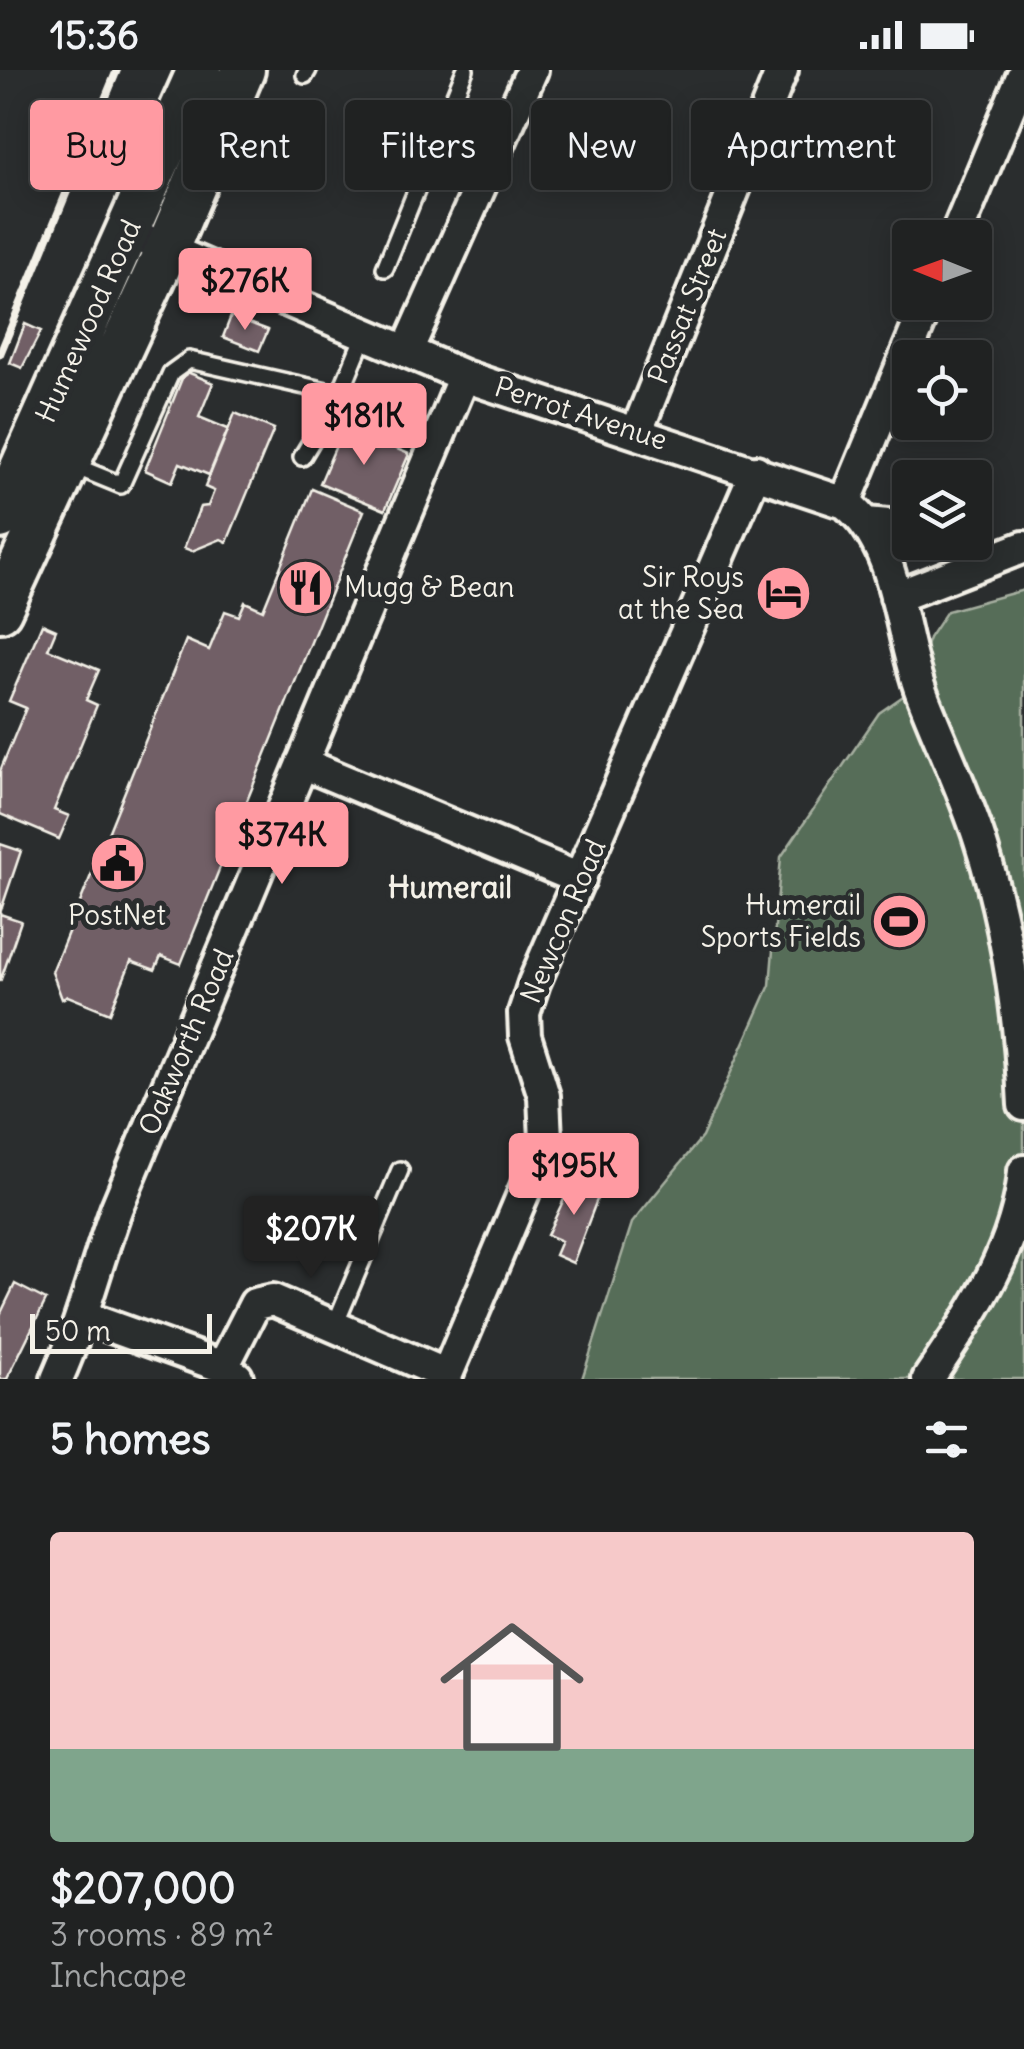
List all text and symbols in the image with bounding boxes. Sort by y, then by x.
text: 15:36 [50,12,139,59]
chip: Buy [30,100,163,190]
chip: Rent [183,100,325,190]
chip: Filters [345,100,511,190]
chip: New [531,100,671,190]
chip: Apartment [691,100,931,190]
street label: Humewood Road [27,214,149,428]
north arrow [892,220,992,320]
map controls [892,220,992,560]
street label: Passat Street [640,223,734,389]
pin: $276K [175,248,315,333]
text: $276K [201,260,289,301]
button: locate [892,340,992,440]
street label: Perrot Avenue [490,368,672,458]
pin: $181K [294,383,434,468]
text: $181K [324,395,404,436]
button: layers [892,460,992,560]
restaurant icon: Mugg & Bean [275,557,335,617]
place label: Sir Roys at the Sea [618,559,744,627]
hotel icon: Sir Roys at the Sea [753,563,813,623]
place label: Mugg & Bean [344,569,514,605]
pin: $374K [212,802,352,887]
text: $374K [237,814,327,855]
public building icon: PostNet [87,834,147,894]
street label: Newcon Road [512,834,614,1008]
district label: Humerail [388,868,512,906]
place label: Humerail Sports Fields [701,887,861,955]
sports icon: Humerail Sports Fields [870,891,930,951]
place label: PostNet [68,897,166,933]
street label: Oakworth Road [131,943,241,1141]
pin: $195K [504,1133,644,1218]
text: $195K [531,1145,617,1186]
pin: $207K [241,1196,381,1281]
text: $207K [265,1208,357,1249]
scale bar [30,1309,212,1354]
text: 50 m [45,1313,111,1349]
icon: filters [919,1412,974,1467]
text: 5 homes [50,1413,211,1465]
icon: home [422,1597,602,1777]
text: $207,000 [50,1862,236,1914]
text: 3 rooms · 89 m² [50,1914,274,1955]
text: Inchcape [50,1955,187,1996]

